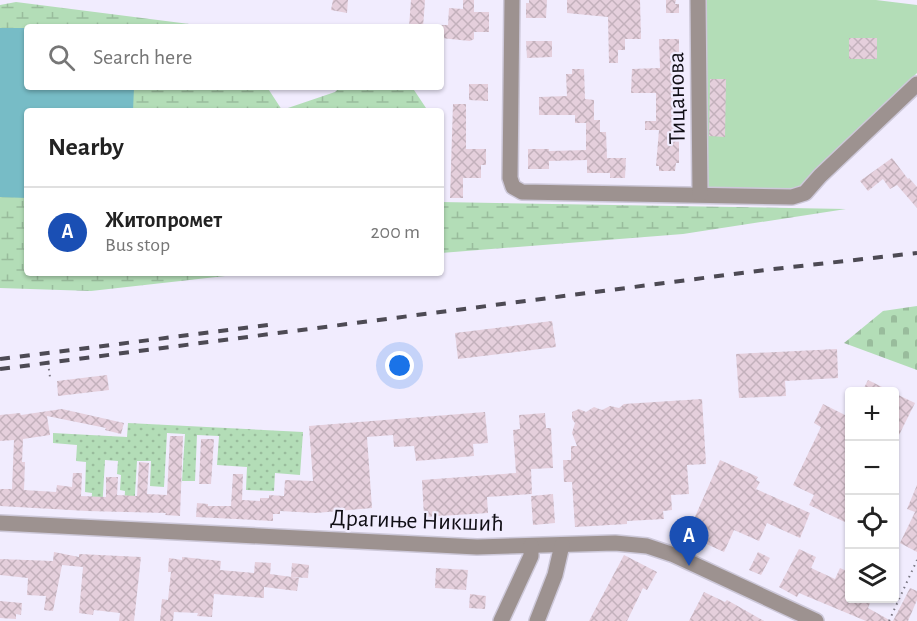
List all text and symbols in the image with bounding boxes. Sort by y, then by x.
search box [24,24,444,90]
icon: search [45,41,78,74]
text: Search here [93,46,192,68]
street label: Тицанова [664,52,690,144]
text: Nearby [48,134,124,160]
text: Житопромет [105,209,222,231]
text: A [62,222,74,242]
text: 200 m [370,222,420,242]
text: Bus stop [105,235,170,255]
your location [385,351,414,380]
map controls [845,387,899,603]
button: + [845,387,899,441]
button: − [845,441,899,495]
button: locate [845,495,899,549]
street label: Драгиње Никшић [330,506,504,536]
pin: A [670,516,708,566]
button: layers [845,549,899,603]

